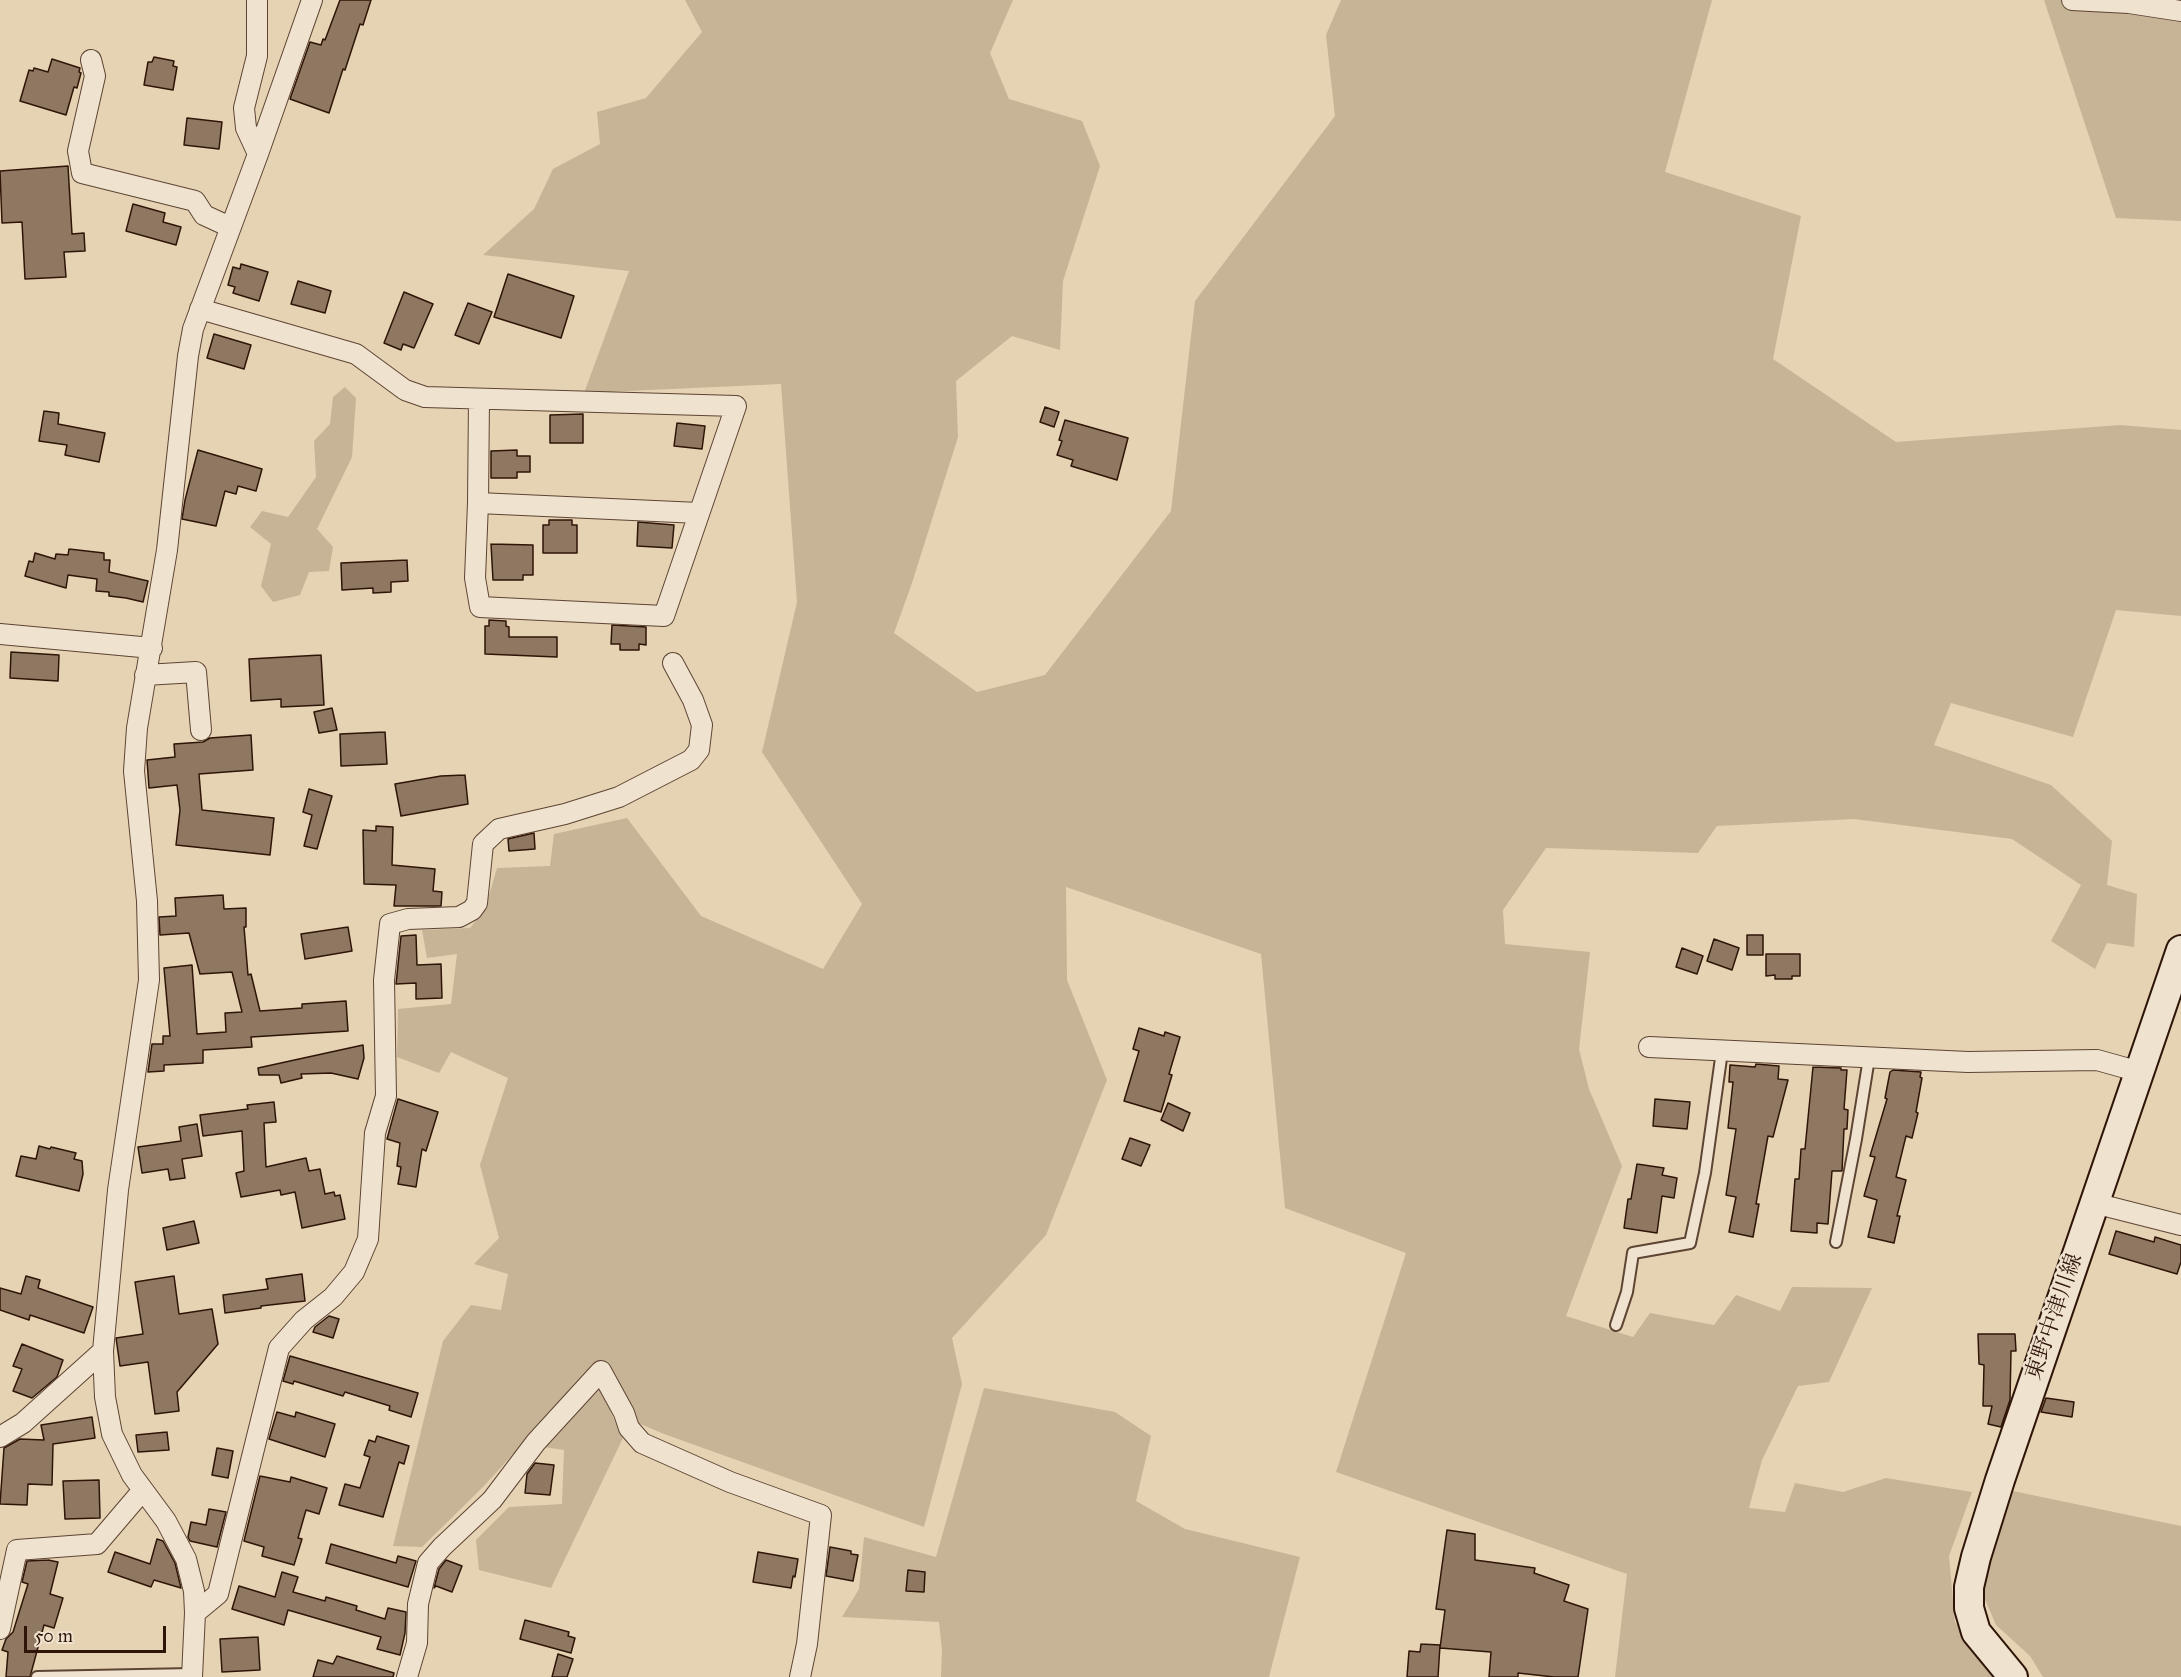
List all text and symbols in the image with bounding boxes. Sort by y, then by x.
street label: 東野中津川線 [2021,1250,2089,1384]
scale bar [27,1614,170,1652]
text: 50 m [35,1625,73,1647]

